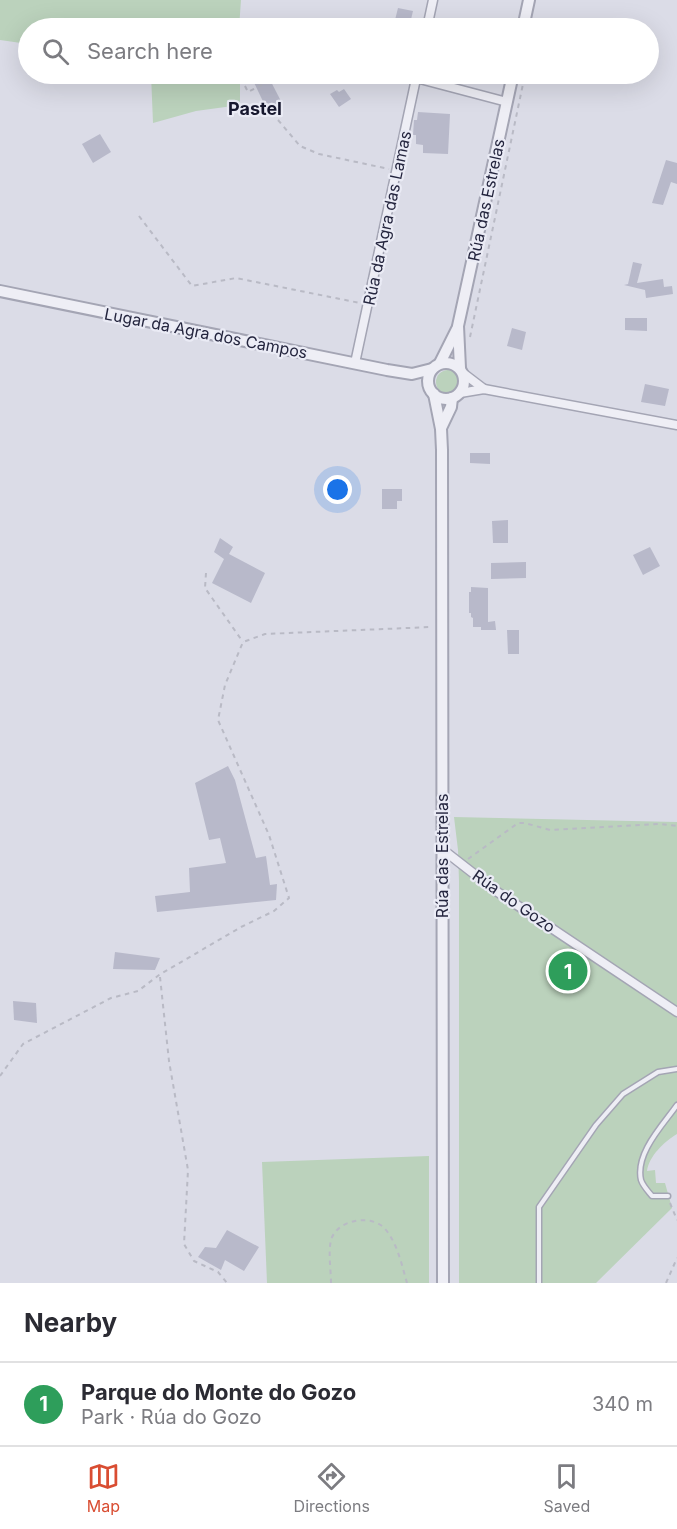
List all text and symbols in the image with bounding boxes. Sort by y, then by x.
search box [18,18,659,84]
icon: search [39,35,72,68]
text: Search here [87,38,213,64]
district label: Pastel [228,98,282,119]
street label: Rúa da Agra das Lamas [359,129,415,307]
street label: Rúa das Estrelas [463,137,509,263]
street label: Lugar da Agra dos Campos [103,303,309,363]
your location [323,475,352,504]
street label: Rúa das Estrelas [432,794,452,918]
street label: Rúa do Gozo [469,865,559,937]
pin: 1 [548,948,588,994]
text: Nearby [24,1307,117,1338]
text: Parque do Monte do Gozo [81,1379,356,1405]
text: 1 [39,1392,48,1416]
text: 340 m [592,1392,653,1416]
text: Park · Rúa do Gozo [81,1405,262,1429]
tab: Map [87,1460,120,1516]
tab: Directions [294,1460,370,1516]
tab: Saved [543,1460,590,1516]

